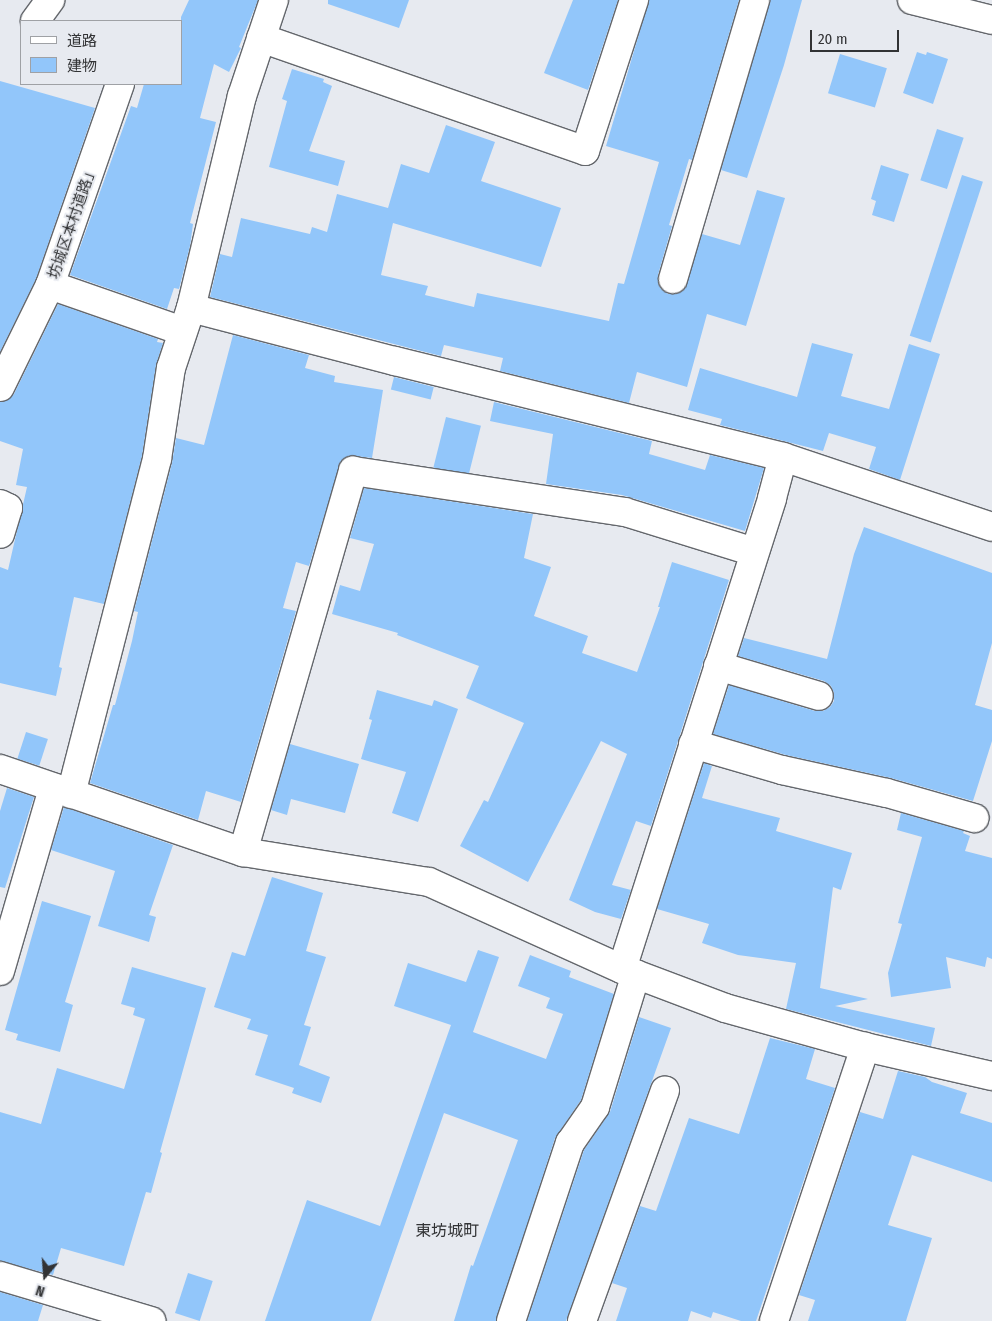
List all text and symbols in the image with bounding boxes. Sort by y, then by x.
legend [20,20,182,85]
scale bar [812,20,901,52]
text: 20 m [818,30,848,48]
text: 道路 [67,32,97,50]
text: 建物 [67,57,97,75]
street label: 坊城区本村道路」 [45,162,101,282]
district label: 東坊城町 [415,1221,479,1241]
north arrow [20,1251,70,1301]
text: N [34,1281,47,1300]

